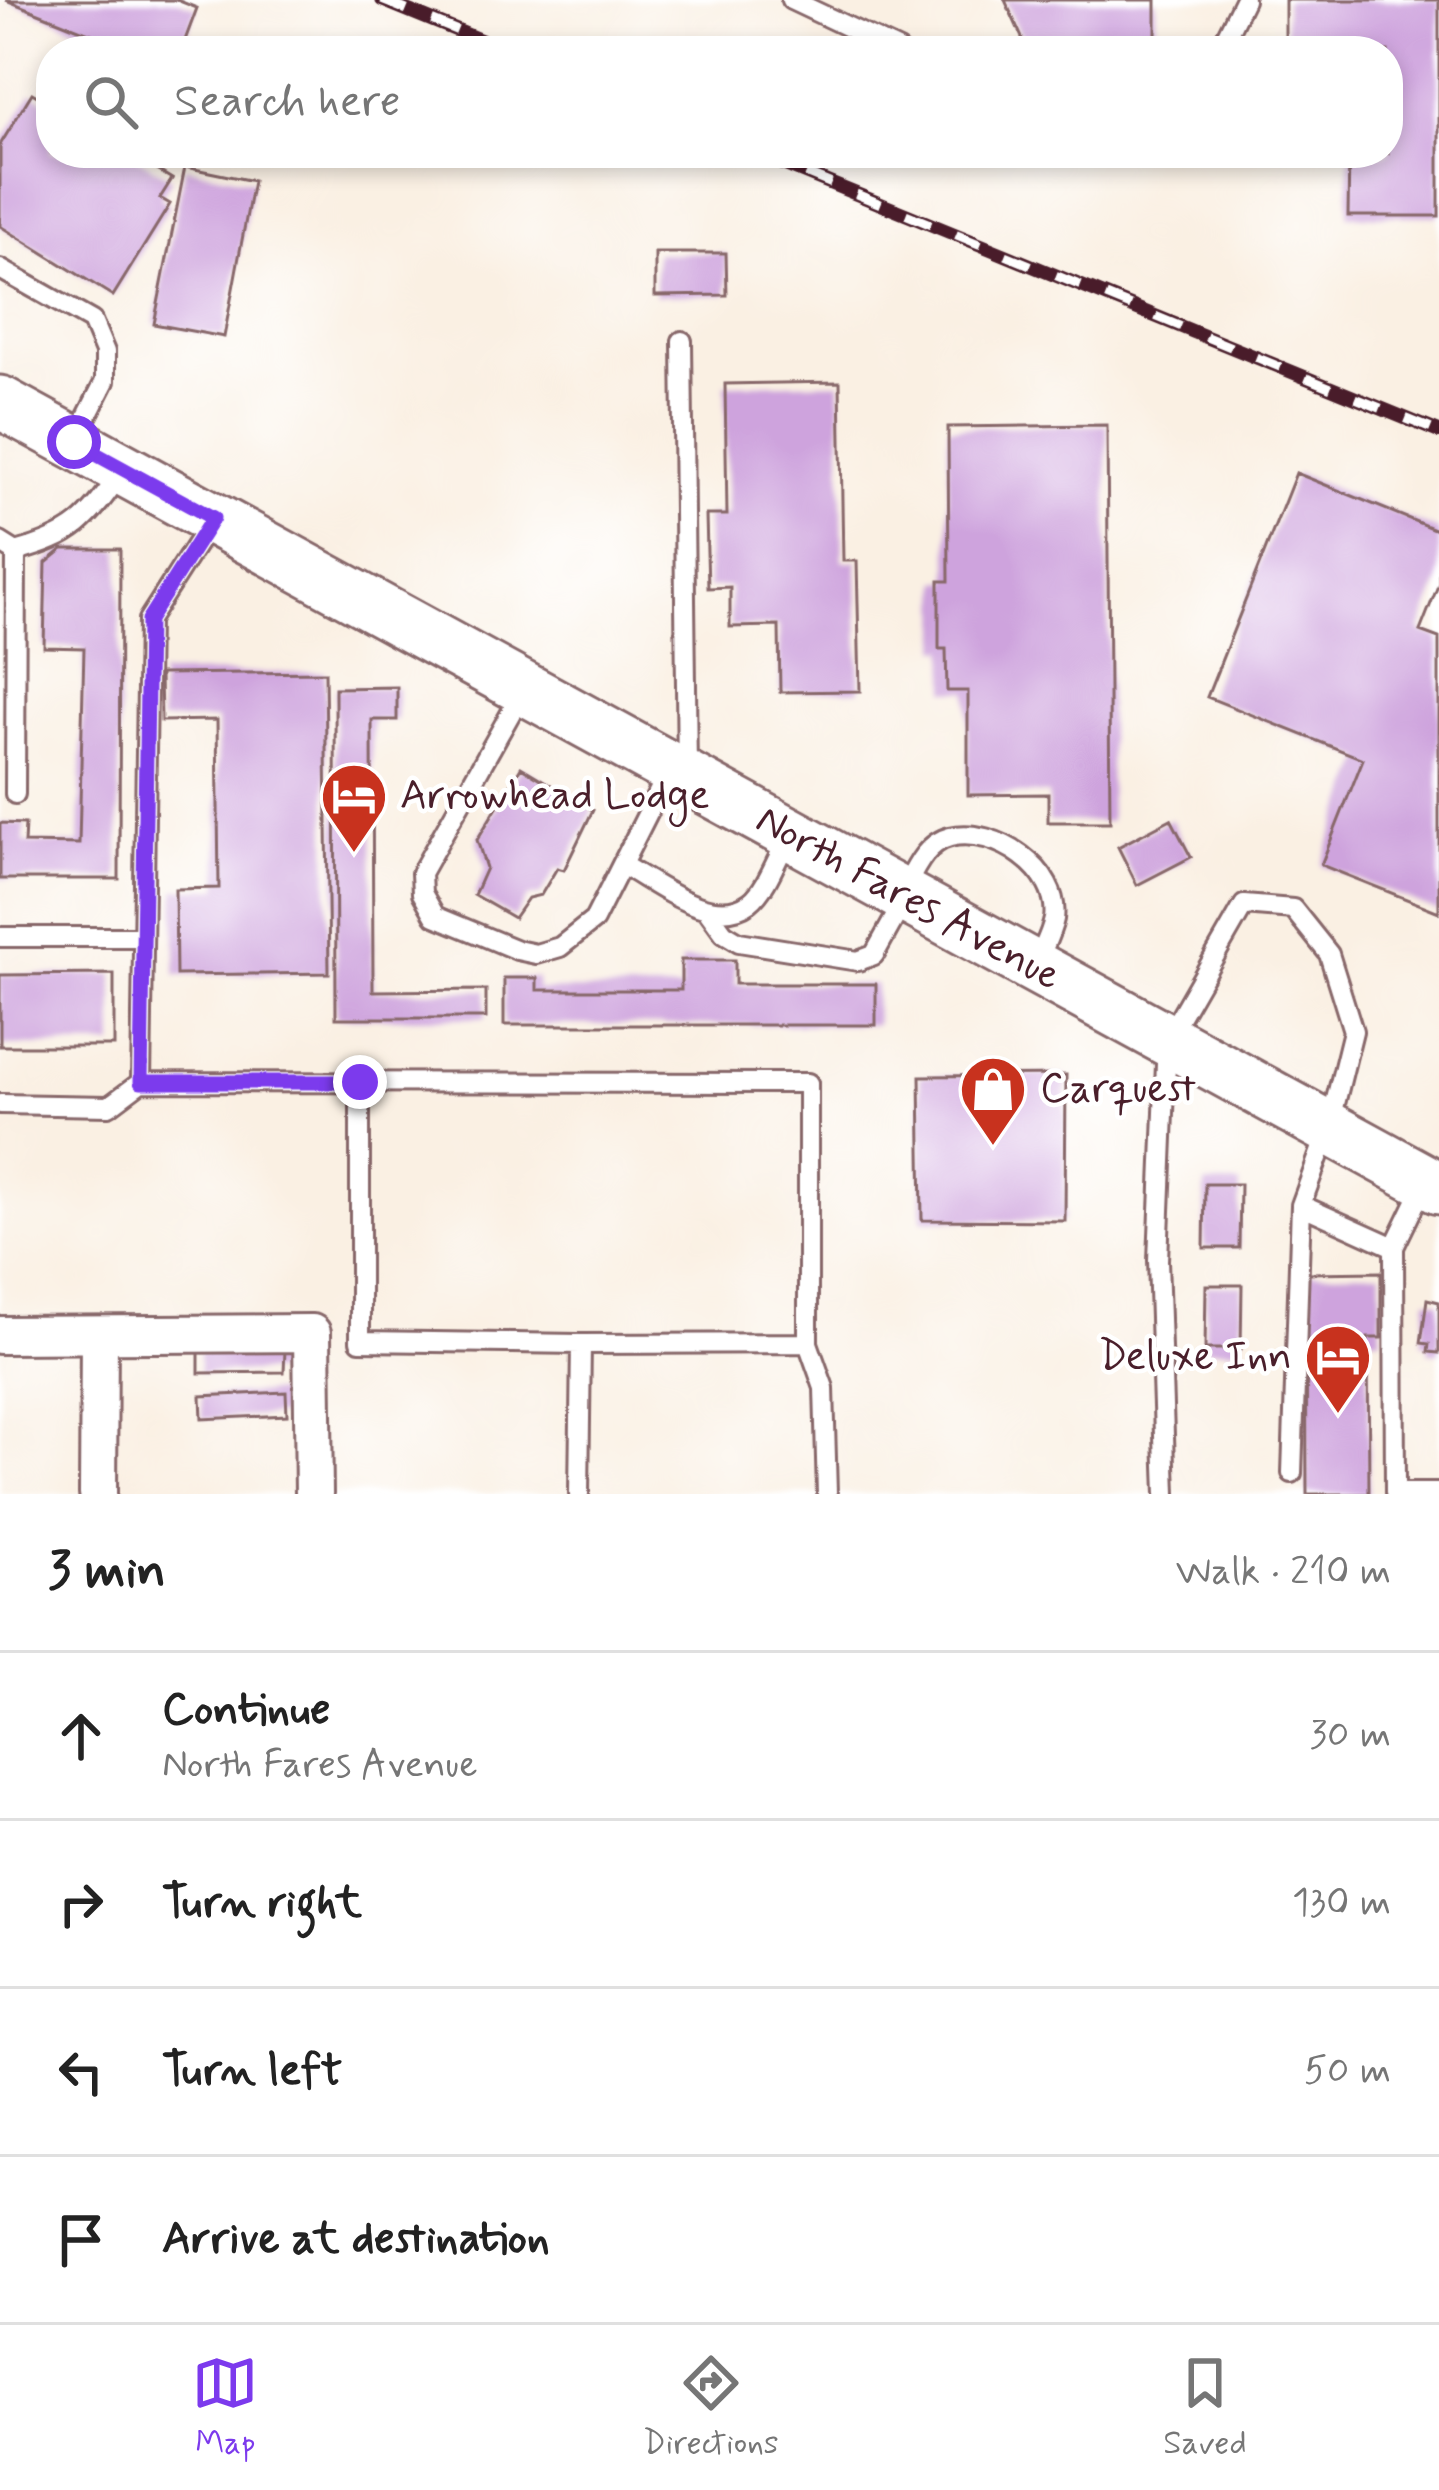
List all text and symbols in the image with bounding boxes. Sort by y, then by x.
search box [36,36,1403,168]
icon: search [78,69,144,135]
text: Search here [174,73,401,132]
route start [47,415,101,469]
hotel icon: Arrowhead Lodge [319,761,389,855]
place label: Arrowhead Lodge [400,769,710,827]
street label: North Fares Avenue [746,793,1071,1004]
shop icon: Carquest [958,1054,1028,1148]
route end [333,1055,387,1109]
place label: Carquest [1040,1062,1196,1117]
hotel icon: Deluxe Inn [1303,1322,1373,1416]
place label: Deluxe Inn [1098,1330,1292,1385]
text: 3 min [48,1539,166,1605]
text: Walk · 210 m [1176,1547,1391,1598]
text: Continue [162,1681,330,1740]
icon: ahead [48,1703,114,1769]
text: 30 m [1309,1710,1391,1761]
text: North Fares Avenue [162,1740,478,1791]
icon: right [48,1871,114,1937]
text: Turn right [162,1874,362,1933]
text: 130 m [1292,1878,1391,1929]
icon: left [48,2039,114,2105]
text: Turn left [162,2042,342,2101]
text: 50 m [1304,2046,1391,2097]
icon: arrive [48,2207,114,2273]
text: Arrive at destination [162,2210,550,2269]
tab: Map [192,2350,258,2466]
tab: Directions [643,2350,779,2466]
tab: Saved [1163,2350,1247,2466]

